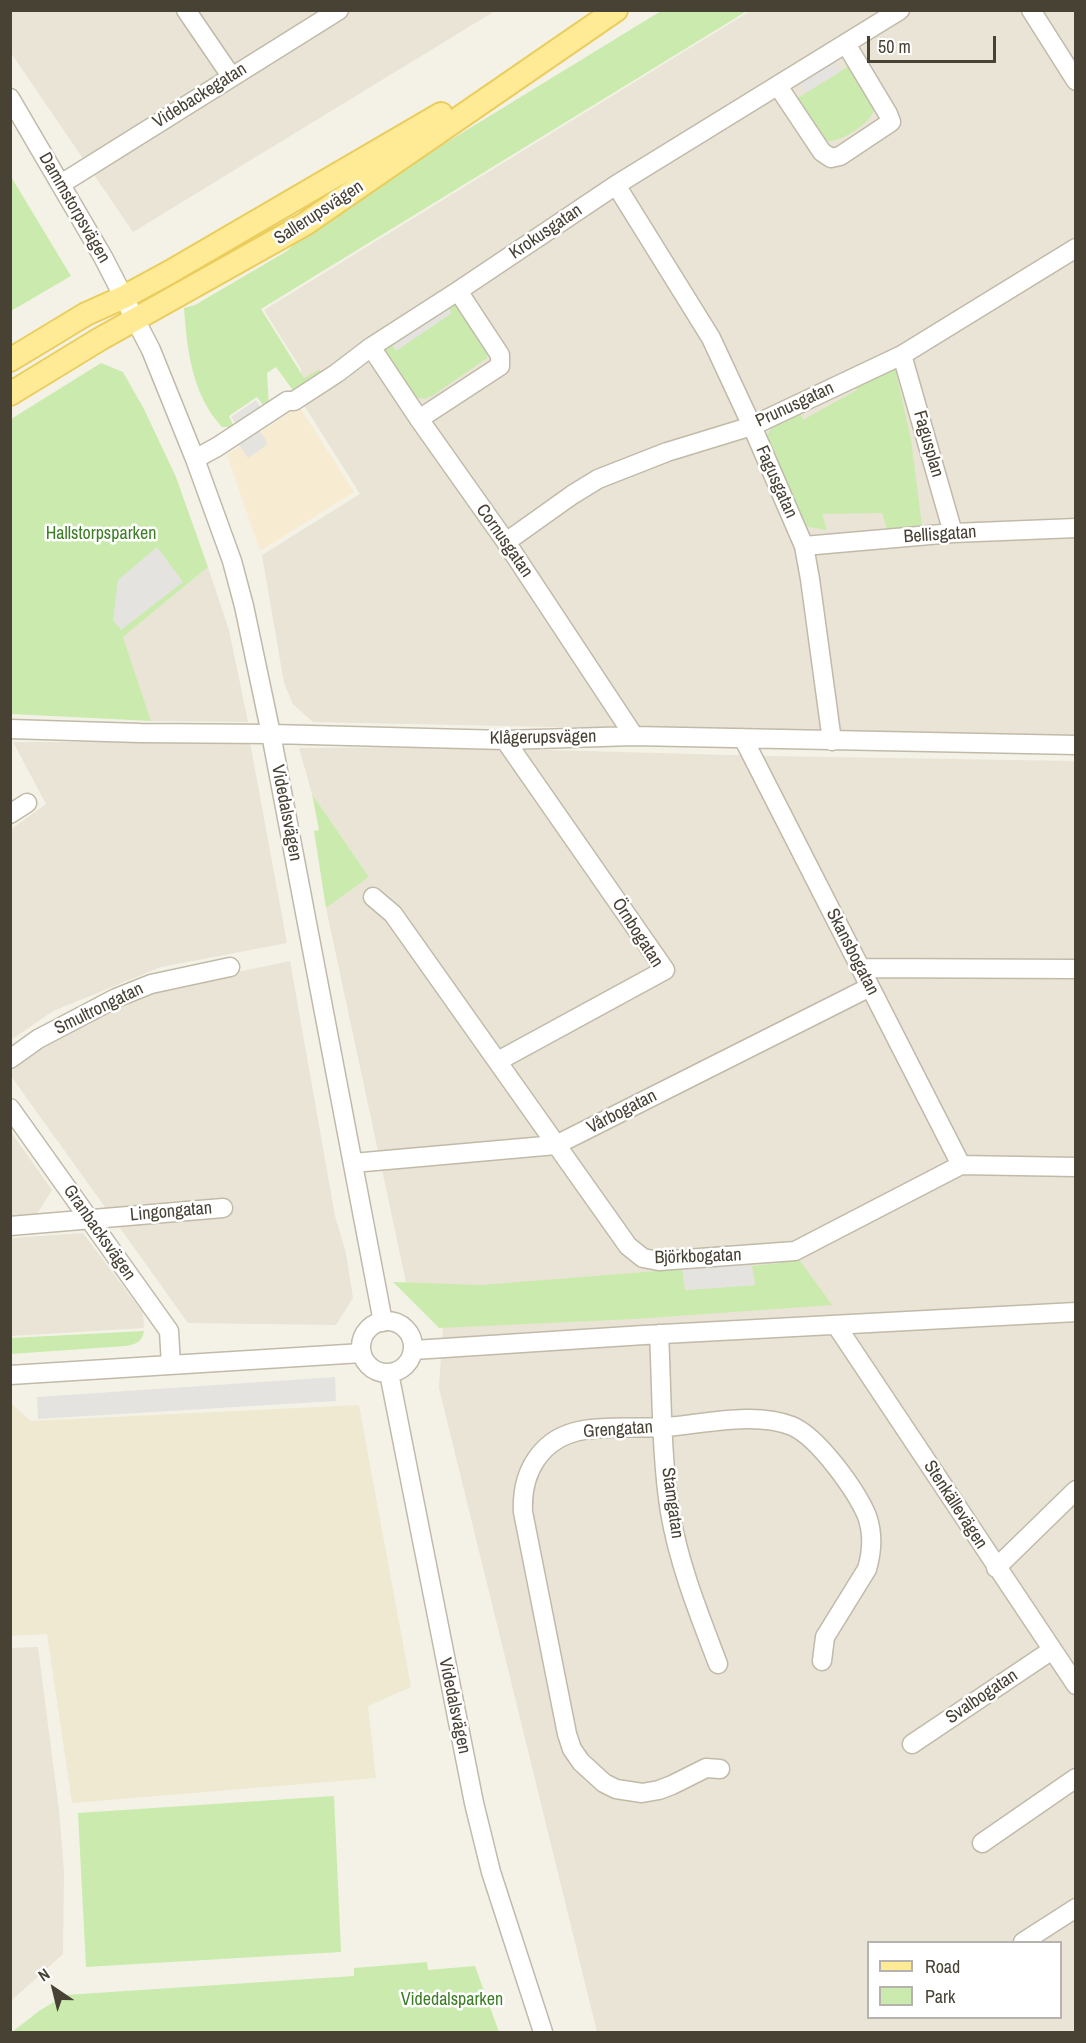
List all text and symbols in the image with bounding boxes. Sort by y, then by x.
scale bar [870,24,999,62]
text: 50 m [878,34,911,59]
street label: Videbackegatan [149,59,251,133]
street label: Dammstorpsvägen [34,149,114,267]
street label: Sallerupsvägen [270,176,368,250]
street label: Krokusgatan [506,200,586,264]
street label: Prunusgatan [753,378,837,432]
street label: Fagusplan [908,408,948,480]
street label: Fagusgatan [750,442,802,522]
street label: Cornusgatan [471,500,537,582]
street label: Bellisgatan [903,522,977,548]
park label: Hallstorpsparken [46,523,156,545]
street label: Klågerupsvägen [489,726,597,750]
street label: Videdalsvägen [266,763,306,863]
street label: Örnbogatan [607,894,667,972]
street label: Skansbogatan [821,905,883,999]
street label: Smultrongatan [51,978,147,1040]
street label: Vårbogatan [584,1085,660,1139]
street label: Granbacksvägen [58,1181,140,1285]
street label: Lingongatan [129,1198,213,1226]
street label: Björkbogatan [654,1245,742,1269]
street label: Grengatan [582,1417,654,1443]
street label: Stenkällevägen [918,1457,992,1553]
street label: Stamgatan [656,1466,688,1540]
street label: Videdalsvägen [433,1656,475,1756]
street label: Svalbogatan [942,1665,1022,1729]
legend [867,1941,1062,2019]
text: Road [925,1954,960,1979]
north arrow [24,1959,84,2019]
text: N [33,1963,54,1986]
text: Park [925,1984,955,2009]
park label: Videdalsparken [401,1989,503,2011]

